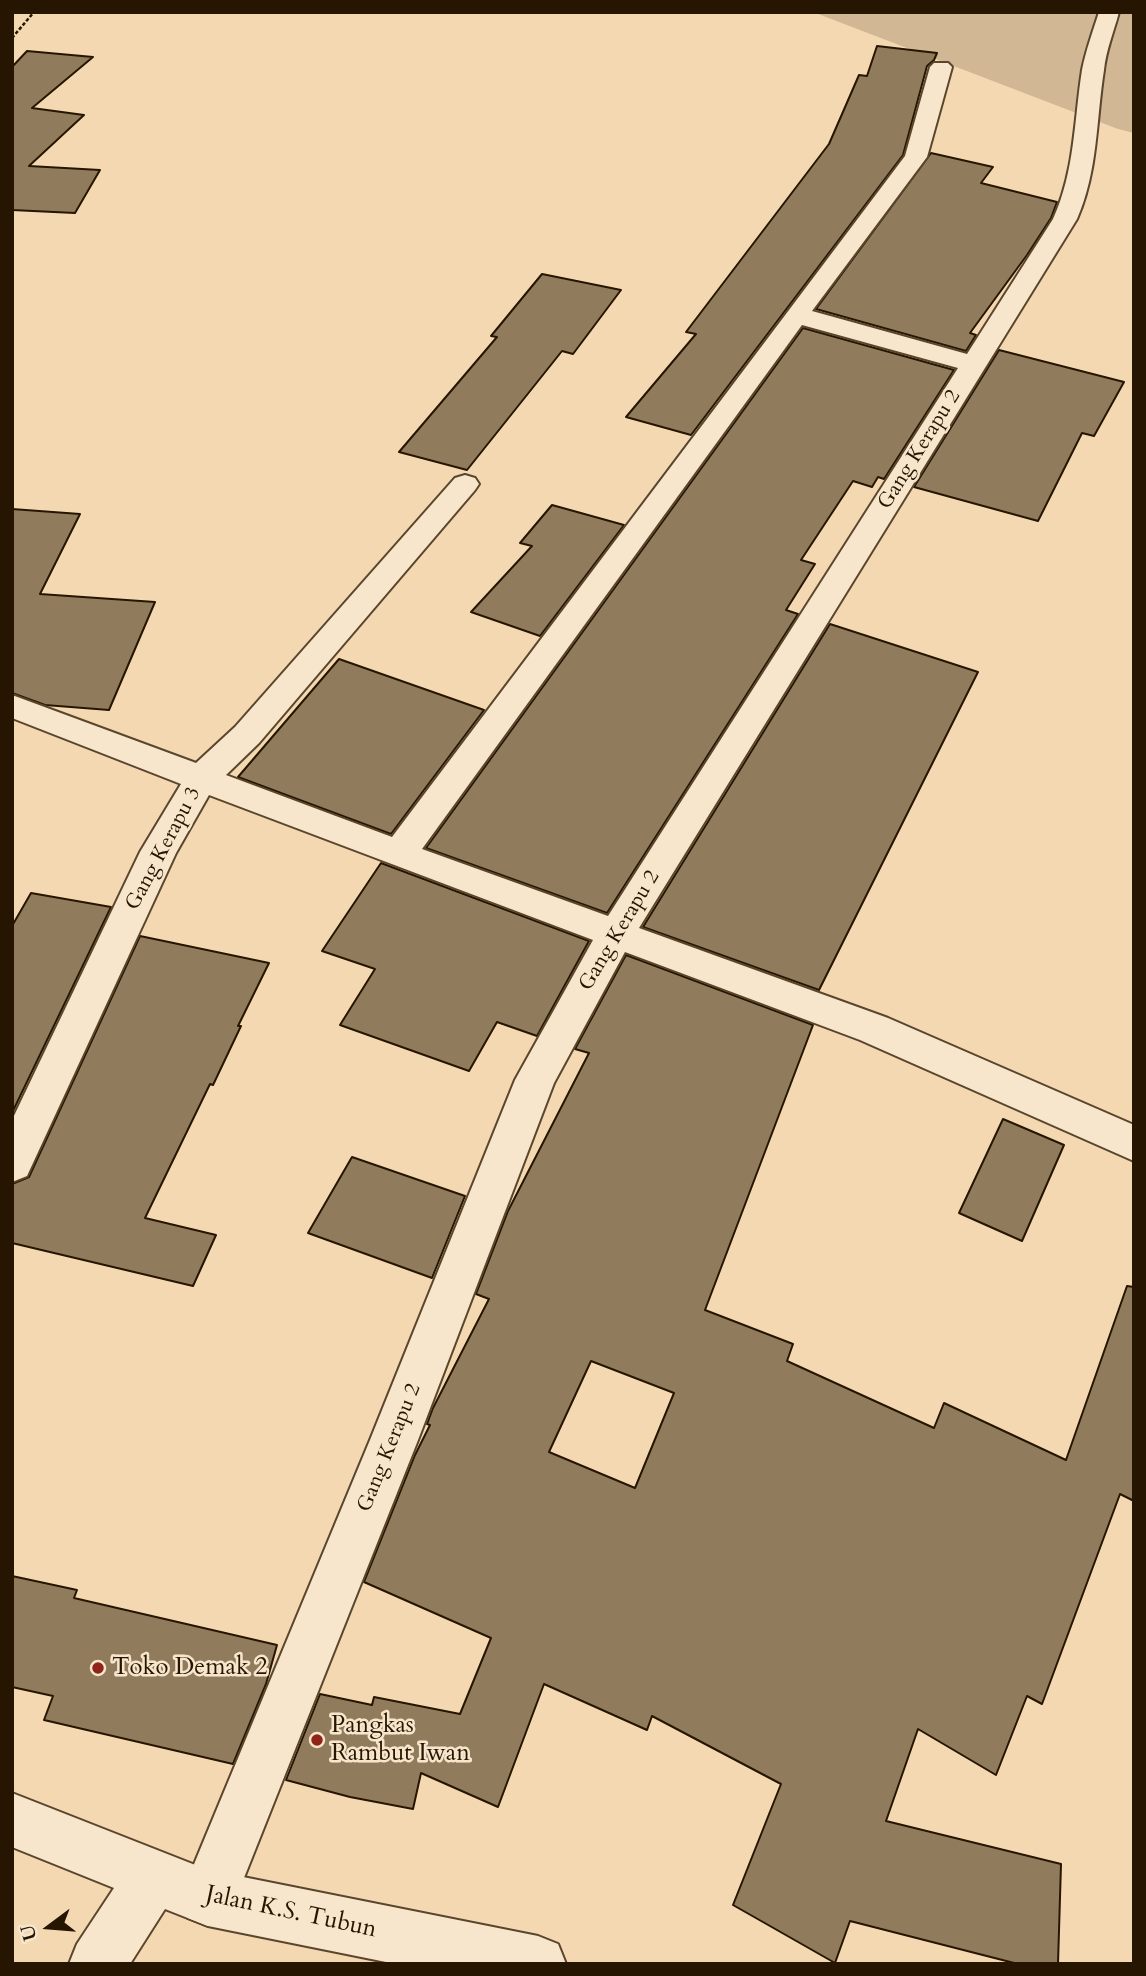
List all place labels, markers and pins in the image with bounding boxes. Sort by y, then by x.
place label: Toko Demak 2 [112,1654,267,1682]
marker: Toko Demak 2 [90,1660,106,1676]
place label: Pangkas Rambut Iwan [331,1712,470,1768]
marker: Pangkas Rambut Iwan [309,1732,325,1748]

